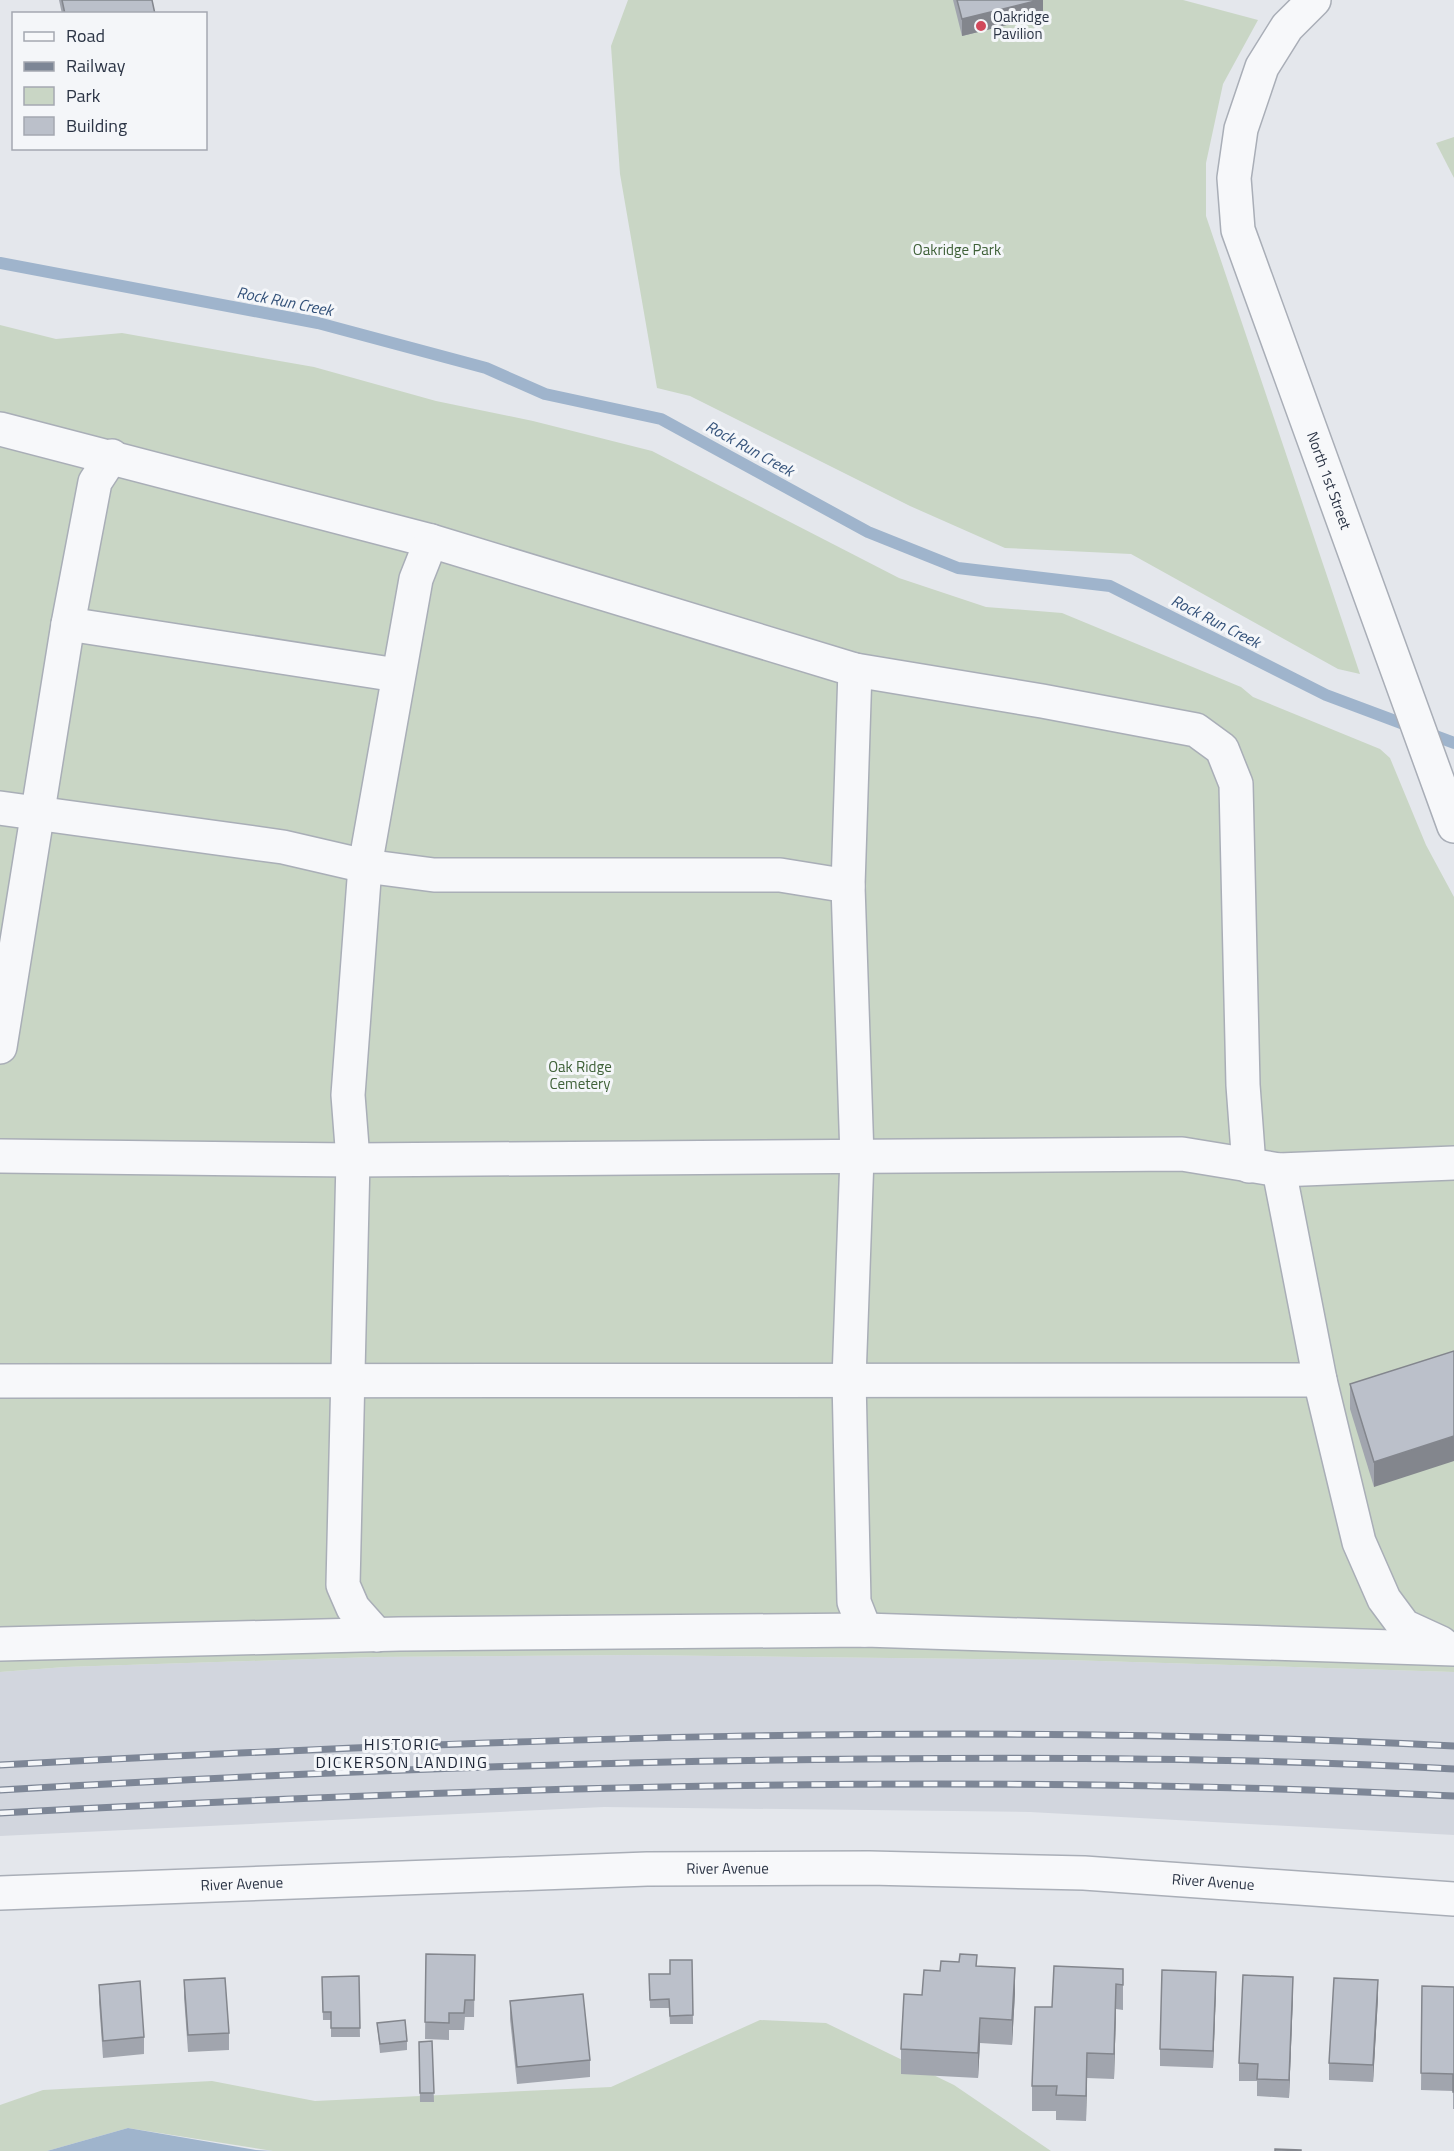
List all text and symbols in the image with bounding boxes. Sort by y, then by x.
place label: Oakridge Pavilion [993,5,1049,45]
legend [12,12,207,150]
marker: Oakridge Pavilion [974,19,988,33]
text: Road [66,22,105,49]
text: Railway [66,52,126,79]
text: Park [66,82,101,109]
text: Building [66,112,127,139]
park label: Oakridge Park [913,238,1001,261]
water label: Rock Run Creek [235,280,337,322]
water label: Rock Run Creek [702,414,800,483]
street label: North 1st Street [1301,428,1358,533]
water label: Rock Run Creek [1167,588,1266,655]
park label: Oak Ridge Cemetery [548,1055,612,1095]
district label: HISTORIC DICKERSON LANDING [316,1732,488,1774]
street label: River Avenue [686,1856,769,1880]
street label: River Avenue [1171,1867,1255,1896]
street label: River Avenue [200,1871,284,1897]

